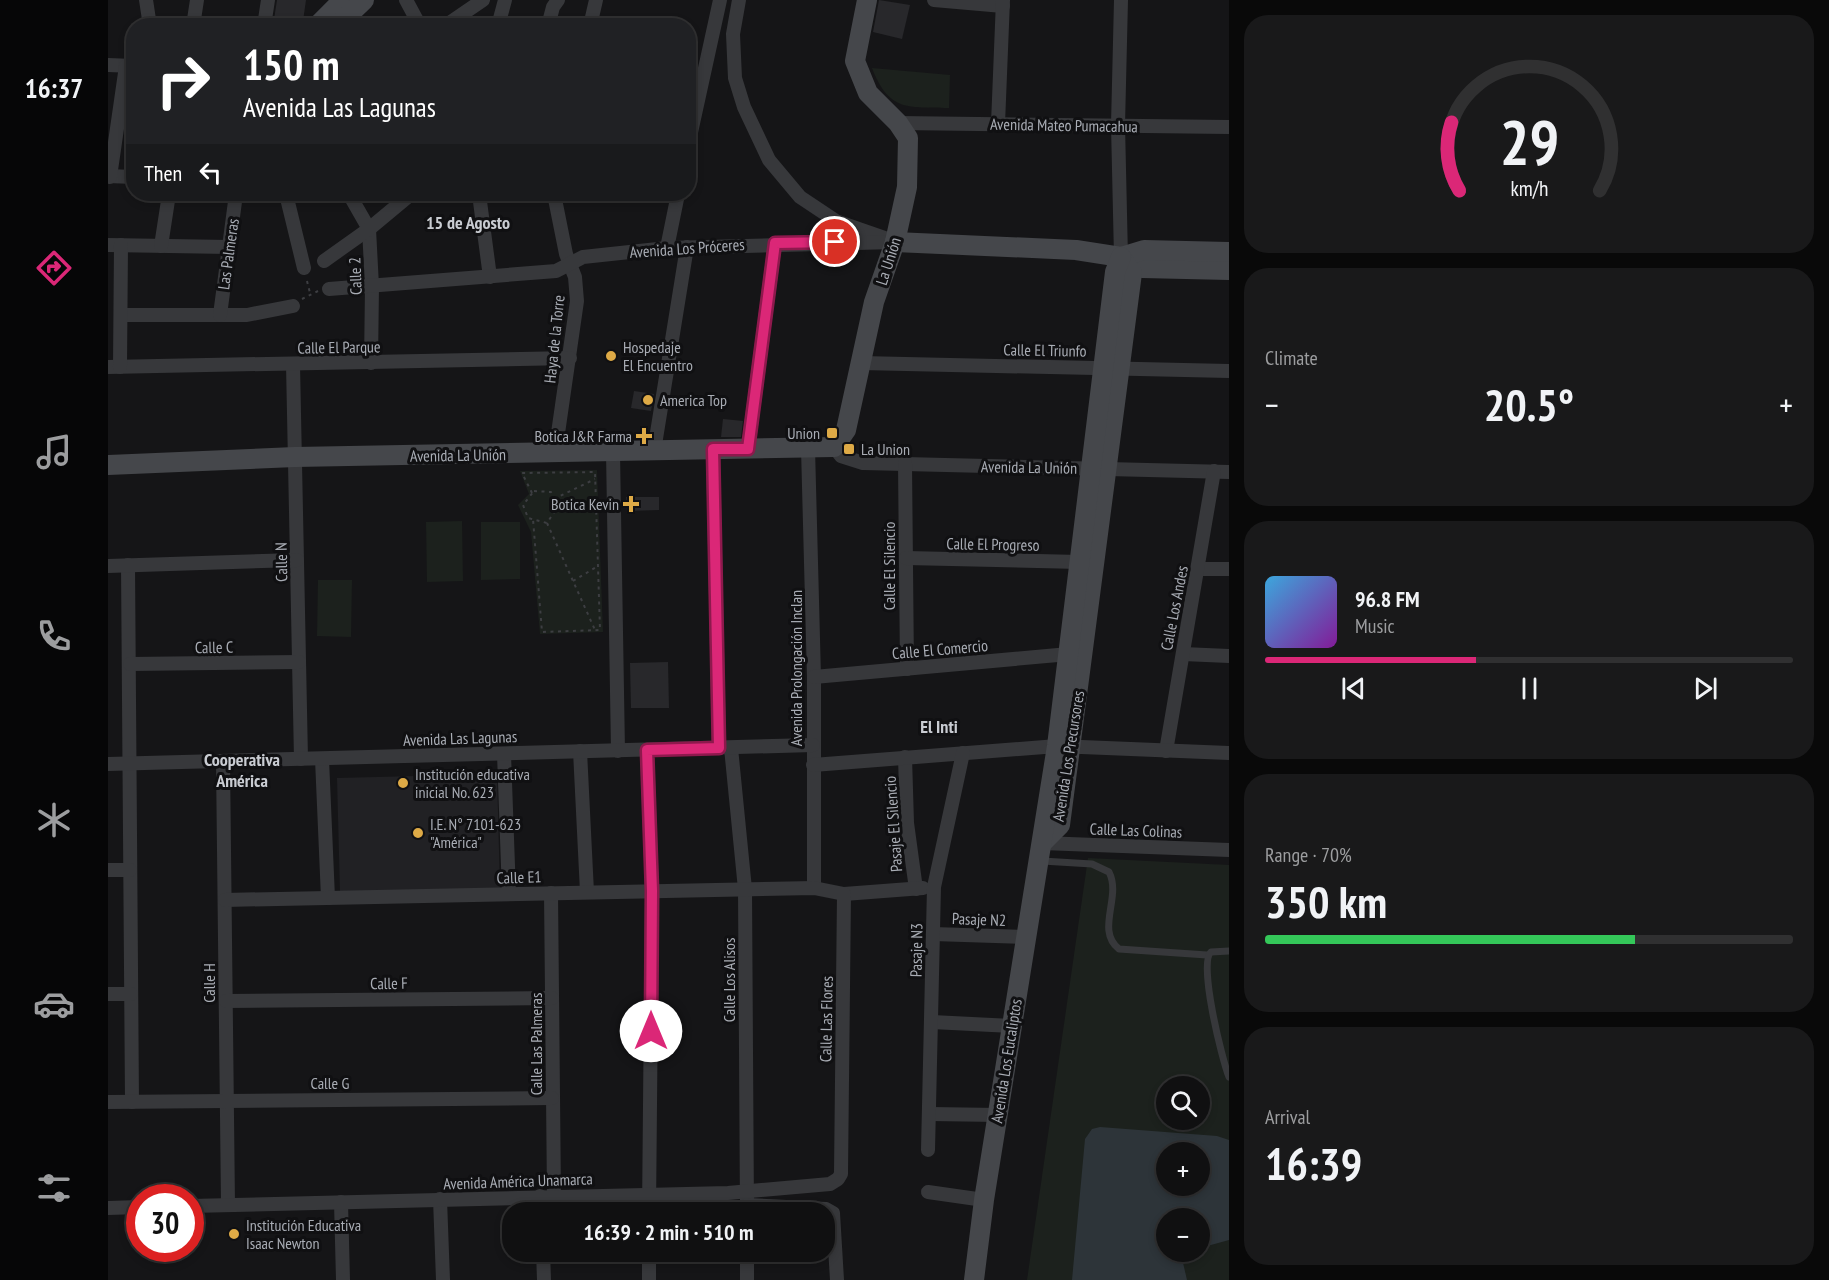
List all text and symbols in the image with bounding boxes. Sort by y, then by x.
text: 150 m [243,37,340,92]
icon: right [144,42,222,120]
text: 16:37 [25,71,83,105]
text: Avenida Las Lagunas [243,90,436,124]
text: 29 [1499,101,1559,182]
street label: Avenida Mateo Pumacahua [990,114,1138,136]
icon: left [194,156,227,189]
text: Then [144,159,182,187]
text: km/h [1510,174,1548,202]
district label: 15 de Agosto [426,211,510,234]
pin [809,216,860,267]
street label: Las Palmeras [213,217,243,291]
icon: arrive [818,225,851,258]
street label: Avenida Los Próceres [629,234,745,262]
street label: La Unión [871,235,905,287]
icon: directions [33,247,75,289]
street label: Calle 2 [344,257,366,295]
street label: Haya de la Torre [539,294,569,384]
street label: Calle El Parque [297,336,381,358]
place label: Hospedaje El Encuentro [623,337,693,375]
street label: Calle El Triunfo [1003,339,1087,361]
text: Climate [1265,345,1318,371]
marker: Hospedaje El Encuentro [604,349,618,363]
text: 20.5° [1484,375,1574,433]
text: − [1265,383,1279,426]
text: + [1779,383,1793,426]
place label: America Top [660,390,727,410]
marker: America Top [641,393,655,407]
place label: Union [787,423,820,443]
place label: Botica J&R Farma [535,426,632,446]
marker: Union [825,426,839,440]
marker: Botica J&R Farma [637,429,651,443]
icon: music [33,431,75,473]
place label: La Union [861,439,910,459]
marker: La Union [842,442,856,456]
street label: Avenida La Unión [410,444,506,466]
street label: Avenida La Unión [981,456,1077,478]
place label: Botica Kevin [551,494,619,514]
marker: Botica Kevin [624,497,638,511]
street label: Calle El Silencio [879,522,899,610]
street label: Calle El Progreso [946,533,1040,555]
street label: Calle N [271,542,291,582]
street label: Calle Los Andes [1156,564,1192,652]
text: 96.8 FM [1355,585,1420,613]
street label: Avenida Prolongación Inclan [786,590,806,746]
text: Music [1355,613,1395,639]
icon: phone [33,615,75,657]
street label: Calle El Comercio [891,635,989,663]
street label: Calle C [195,637,233,657]
icon: previous [1337,672,1370,705]
icon: pause [1513,672,1546,705]
icon: next [1689,672,1722,705]
street label: Avenida Los Precursores [1048,689,1088,823]
district label: El Inti [920,715,958,738]
street label: Avenida Las Lagunas [403,726,517,750]
district label: Cooperativa América [204,748,280,792]
place label: Institución educativa inicial No. 623 [415,764,530,802]
street label: Pasaje El Silencio [880,775,906,873]
marker: Institución educativa inicial No. 623 [396,776,410,790]
icon: climate [33,799,75,841]
place label: I.E. N° 7101-623 "América" [430,814,521,852]
street label: Calle Las Colinas [1089,818,1183,842]
marker: I.E. N° 7101-623 "América" [411,826,425,840]
text: Range · 70% [1265,842,1352,868]
street label: Calle E1 [496,866,542,888]
text: 350 km [1265,872,1387,930]
street label: Pasaje N2 [952,908,1006,930]
street label: Pasaje N3 [906,923,926,977]
street label: Calle Los Alisos [719,938,739,1022]
street label: Calle H [199,963,219,1003]
street label: Calle F [370,973,408,993]
street label: Calle Las Flores [815,976,837,1062]
icon: car [33,983,75,1025]
street label: Calle Las Palmeras [526,993,546,1095]
street label: Avenida Los Eucaliptos [986,997,1026,1125]
position arrow [619,999,683,1063]
street label: Calle G [311,1073,350,1093]
map controls [1156,1076,1210,1262]
button: search [1156,1076,1210,1130]
text: Arrival [1265,1104,1310,1130]
text: 16:39 [1265,1134,1362,1192]
button: + [1156,1142,1210,1196]
icon: filters [33,1167,75,1209]
street label: Avenida América Unamarca [443,1168,593,1194]
speed limit sign: 30 [126,1184,204,1262]
button: − [1156,1208,1210,1262]
place label: Institución Educativa Isaac Newton [246,1215,361,1253]
text: 16:39 · 2 min · 510 m [583,1218,754,1246]
marker: Institución Educativa Isaac Newton [227,1227,241,1241]

